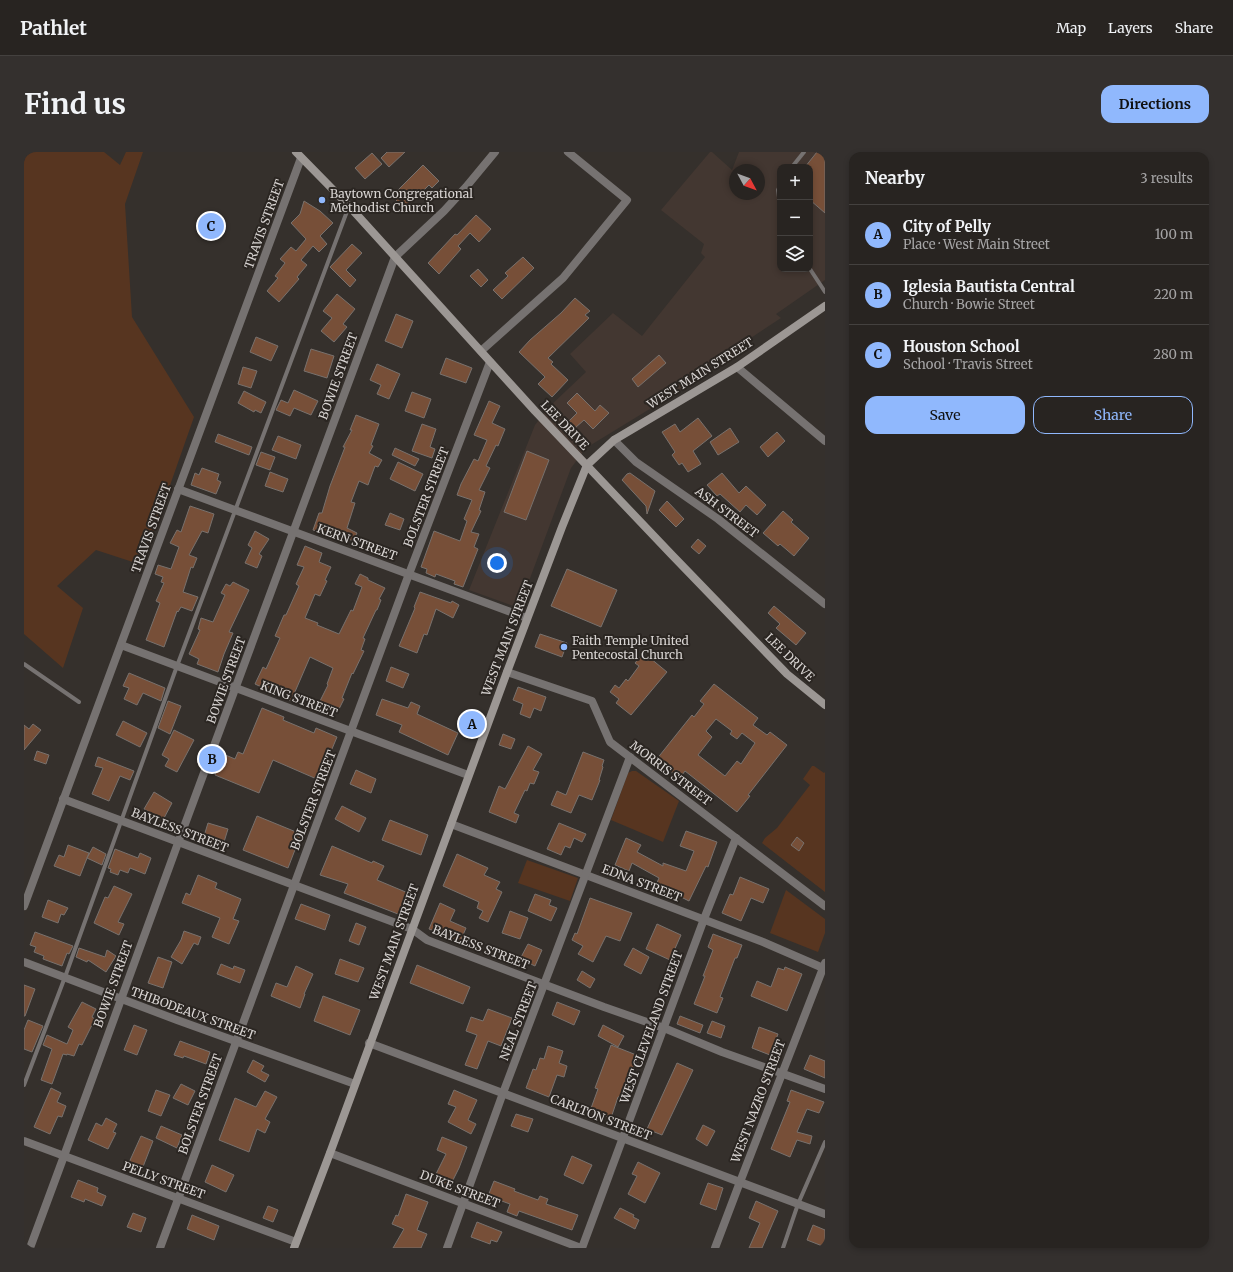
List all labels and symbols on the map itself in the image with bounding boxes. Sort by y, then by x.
north arrow [729,164,765,200]
street label: TRAVIS STREET [241,177,287,271]
place label: Baytown Congregational Methodist Church [330,186,473,215]
marker: Baytown Congregational Methodist Church [317,195,327,205]
pin: C [198,211,224,241]
street label: BOWIE STREET [315,330,361,421]
street label: WEST MAIN STREET [643,334,757,412]
street label: LEE DRIVE [538,397,593,453]
street label: BOLSTER STREET [400,444,452,549]
street label: TRAVIS STREET [128,481,174,575]
street label: ASH STREET [692,483,762,541]
street label: KERN STREET [315,521,400,564]
your location [487,553,507,573]
street label: WEST MAIN STREET [478,577,536,699]
street label: LEE DRIVE [762,630,818,685]
place label: Faith Temple United Pentecostal Church [572,633,689,662]
street label: BOWIE STREET [203,634,249,725]
marker: Faith Temple United Pentecostal Church [559,642,569,652]
street label: KING STREET [258,677,340,721]
pin: A [459,709,485,739]
street label: MORRIS STREET [627,737,715,809]
pin: B [199,744,225,774]
street label: BOLSTER STREET [287,747,339,852]
street label: BAYLESS STREET [129,805,231,856]
street label: EDNA STREET [600,861,685,905]
street label: WEST MAIN STREET [366,881,422,1003]
street label: BAYLESS STREET [430,922,532,973]
street label: BOWIE STREET [90,938,136,1029]
street label: WEST CLEVELAND STREET [616,948,686,1106]
street label: NEAL STREET [496,979,540,1063]
street label: THIBODEAUX STREET [129,983,258,1043]
street label: WEST NAZRO STREET [727,1037,789,1165]
street label: BOLSTER STREET [175,1051,225,1156]
street label: CARLTON STREET [548,1091,654,1143]
street label: PELLY STREET [121,1158,208,1202]
street label: DUKE STREET [418,1167,503,1211]

